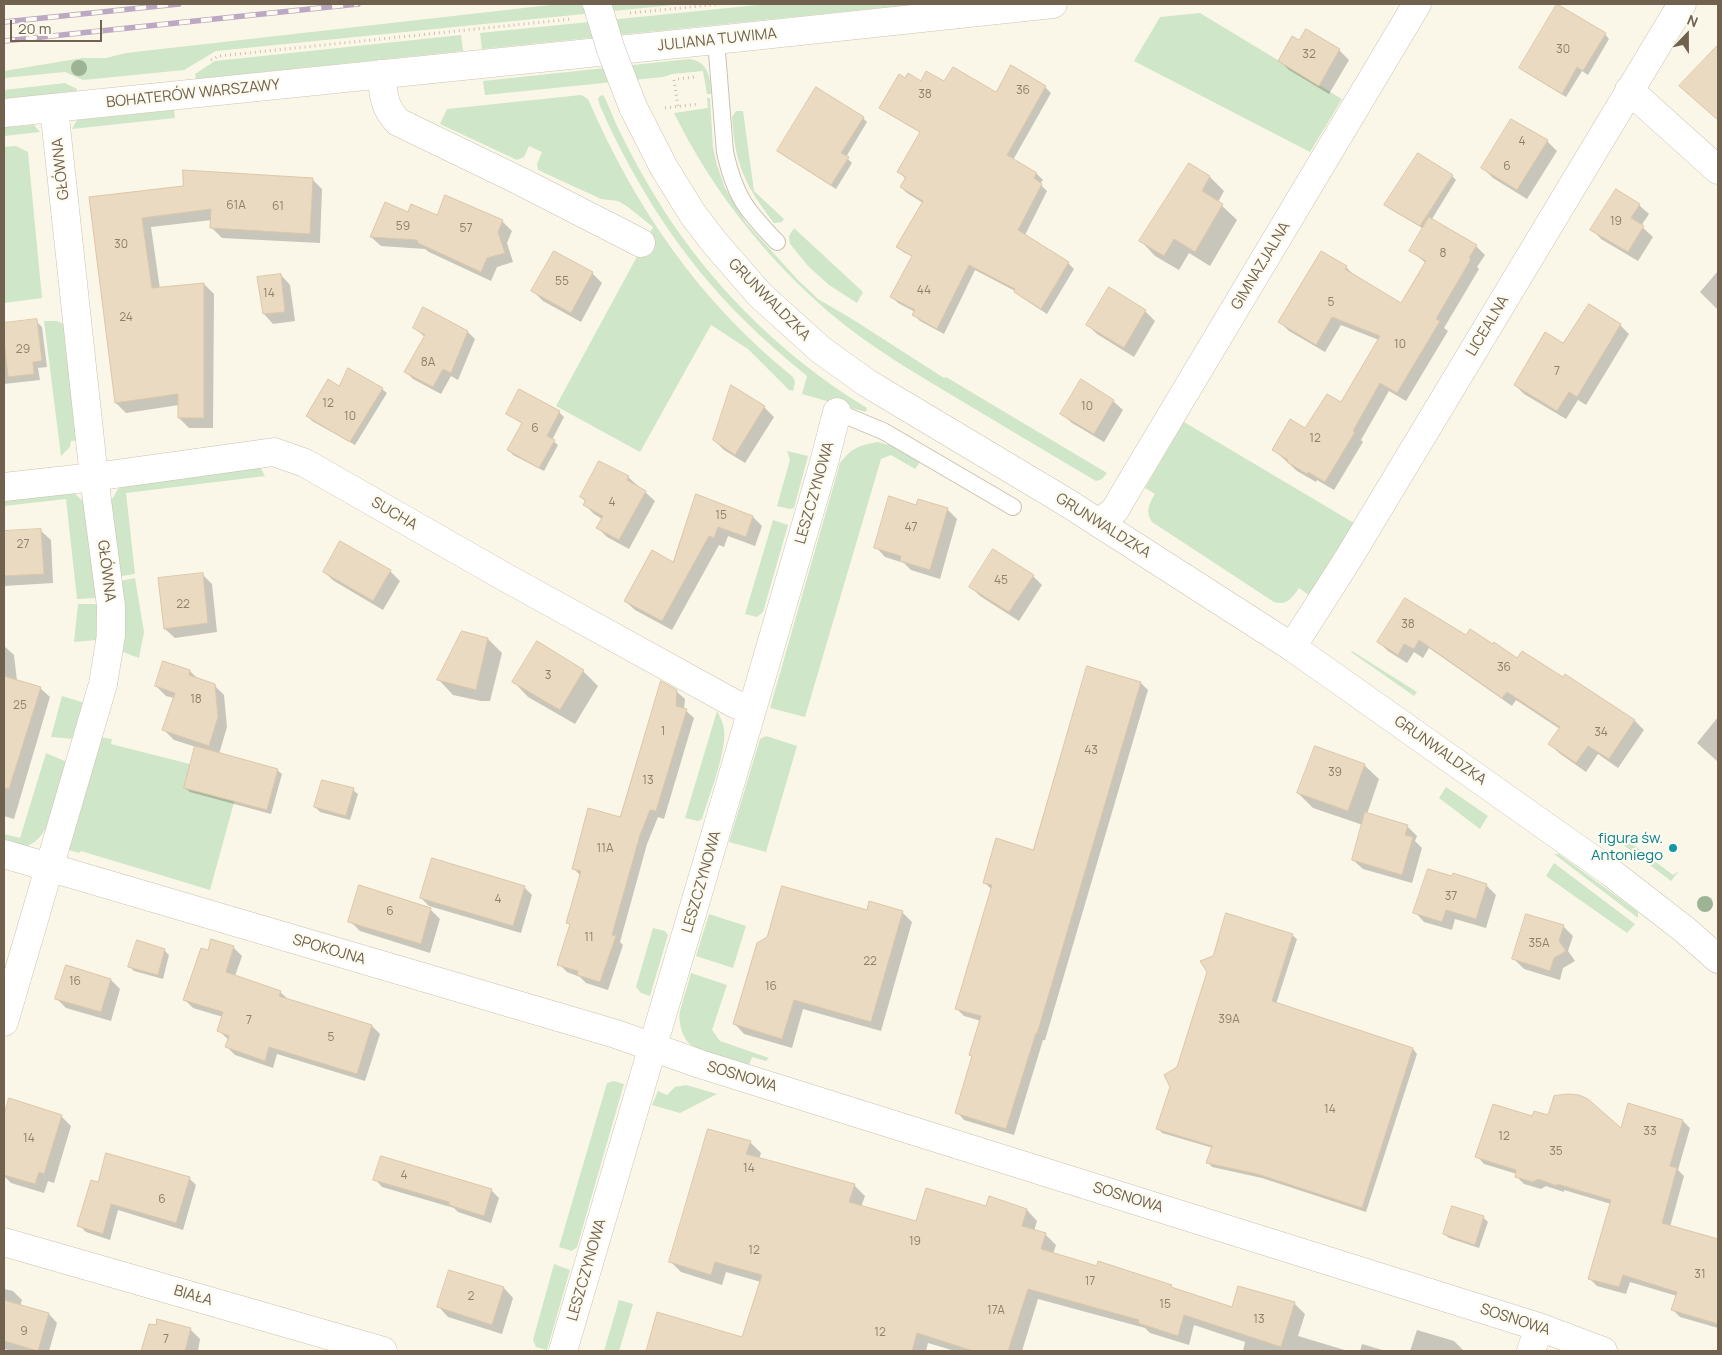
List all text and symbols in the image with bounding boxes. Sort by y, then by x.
scale bar [12,10,105,42]
north arrow [1662,10,1712,60]
text: N [1685,10,1701,31]
text: 20 m [18,18,51,39]
street label: JULIANA TUWIMA [656,25,778,55]
house number: 30 [1556,43,1570,57]
house number: 32 [1302,48,1316,62]
street label: BOHATERÓW WARSZAWY [105,76,281,112]
house number: 36 [1016,84,1030,98]
house number: 38 [918,88,932,102]
house number: 4 [1518,135,1526,149]
street label: GŁÓWNA [49,137,73,201]
house number: 6 [1503,160,1511,174]
house number: 61A [226,199,246,213]
house number: 61 [272,200,284,214]
house number: 19 [1610,215,1622,229]
street label: GIMNAZJALNA [1228,219,1294,313]
house number: 59 [396,220,410,234]
house number: 57 [460,222,472,236]
house number: 30 [114,238,128,252]
house number: 8 [1440,247,1446,261]
street label: GRUNWALDZKA [724,255,814,345]
house number: 55 [555,275,569,289]
house number: 44 [917,284,931,298]
house number: 14 [263,287,275,301]
street label: LICEALNA [1463,292,1513,360]
house number: 5 [1328,296,1334,310]
house number: 24 [119,311,133,325]
house number: 10 [1394,338,1406,352]
house number: 29 [16,343,30,357]
house number: 8A [421,356,435,370]
house number: 7 [1554,365,1560,379]
house number: 12 [322,397,334,411]
house number: 10 [1081,400,1093,414]
house number: 10 [344,410,356,424]
house number: 6 [531,422,539,436]
house number: 12 [1309,432,1321,446]
street label: LESZCZYNOWA [792,440,838,546]
street label: GRUNWALDZKA [1052,490,1154,562]
street label: SUCHA [368,494,420,534]
house number: 4 [608,496,616,510]
house number: 15 [715,509,727,523]
house number: 47 [904,521,918,535]
house number: 27 [17,538,29,552]
street label: GŁÓWNA [93,539,119,603]
house number: 45 [994,574,1008,588]
house number: 22 [176,598,190,612]
house number: 38 [1401,618,1415,632]
house number: 36 [1497,661,1511,675]
house number: 3 [545,669,551,683]
house number: 18 [190,693,202,707]
house number: 25 [13,699,27,713]
street label: GRUNWALDZKA [1390,713,1490,789]
house number: 1 [661,725,665,739]
house number: 34 [1594,726,1608,740]
house number: 43 [1084,744,1098,758]
house number: 39 [1328,766,1342,780]
house number: 13 [642,774,654,788]
street label: LESZCZYNOWA [679,829,725,935]
place label: figura św. Antoniego [1591,830,1663,865]
house number: 11A [597,842,613,856]
marker: figura św. Antoniego [1667,842,1679,854]
house number: 37 [1445,890,1457,904]
house number: 4 [494,893,502,907]
house number: 6 [386,905,394,919]
street label: SPOKOJNA [290,931,368,969]
house number: 11 [584,931,594,945]
house number: 35A [1528,937,1550,951]
house number: 22 [863,955,877,969]
house number: 16 [69,975,81,989]
house number: 16 [765,980,777,994]
house number: 39A [1218,1013,1240,1027]
house number: 7 [246,1014,252,1028]
house number: 5 [328,1031,334,1045]
street label: SOSNOWA [705,1058,779,1096]
house number: 14 [1324,1103,1336,1117]
house number: 33 [1643,1125,1657,1139]
house number: 12 [1498,1130,1510,1144]
house number: 14 [23,1132,35,1146]
house number: 35 [1549,1145,1563,1159]
house number: 14 [743,1162,755,1176]
house number: 4 [400,1169,408,1183]
street label: SOSNOWA [1091,1179,1165,1217]
house number: 6 [158,1193,166,1207]
street label: LESZCZYNOWA [564,1217,610,1323]
house number: 19 [909,1235,921,1249]
house number: 12 [748,1244,760,1258]
house number: 31 [1694,1268,1706,1282]
house number: 17 [1085,1275,1095,1289]
street label: BIAŁA [172,1282,214,1310]
house number: 2 [468,1290,474,1304]
house number: 15 [1159,1298,1171,1312]
street label: SOSNOWA [1478,1300,1552,1340]
house number: 17A [987,1304,1005,1318]
house number: 13 [1253,1313,1265,1327]
house number: 9 [20,1325,28,1339]
house number: 12 [874,1326,886,1340]
house number: 7 [163,1333,169,1347]

